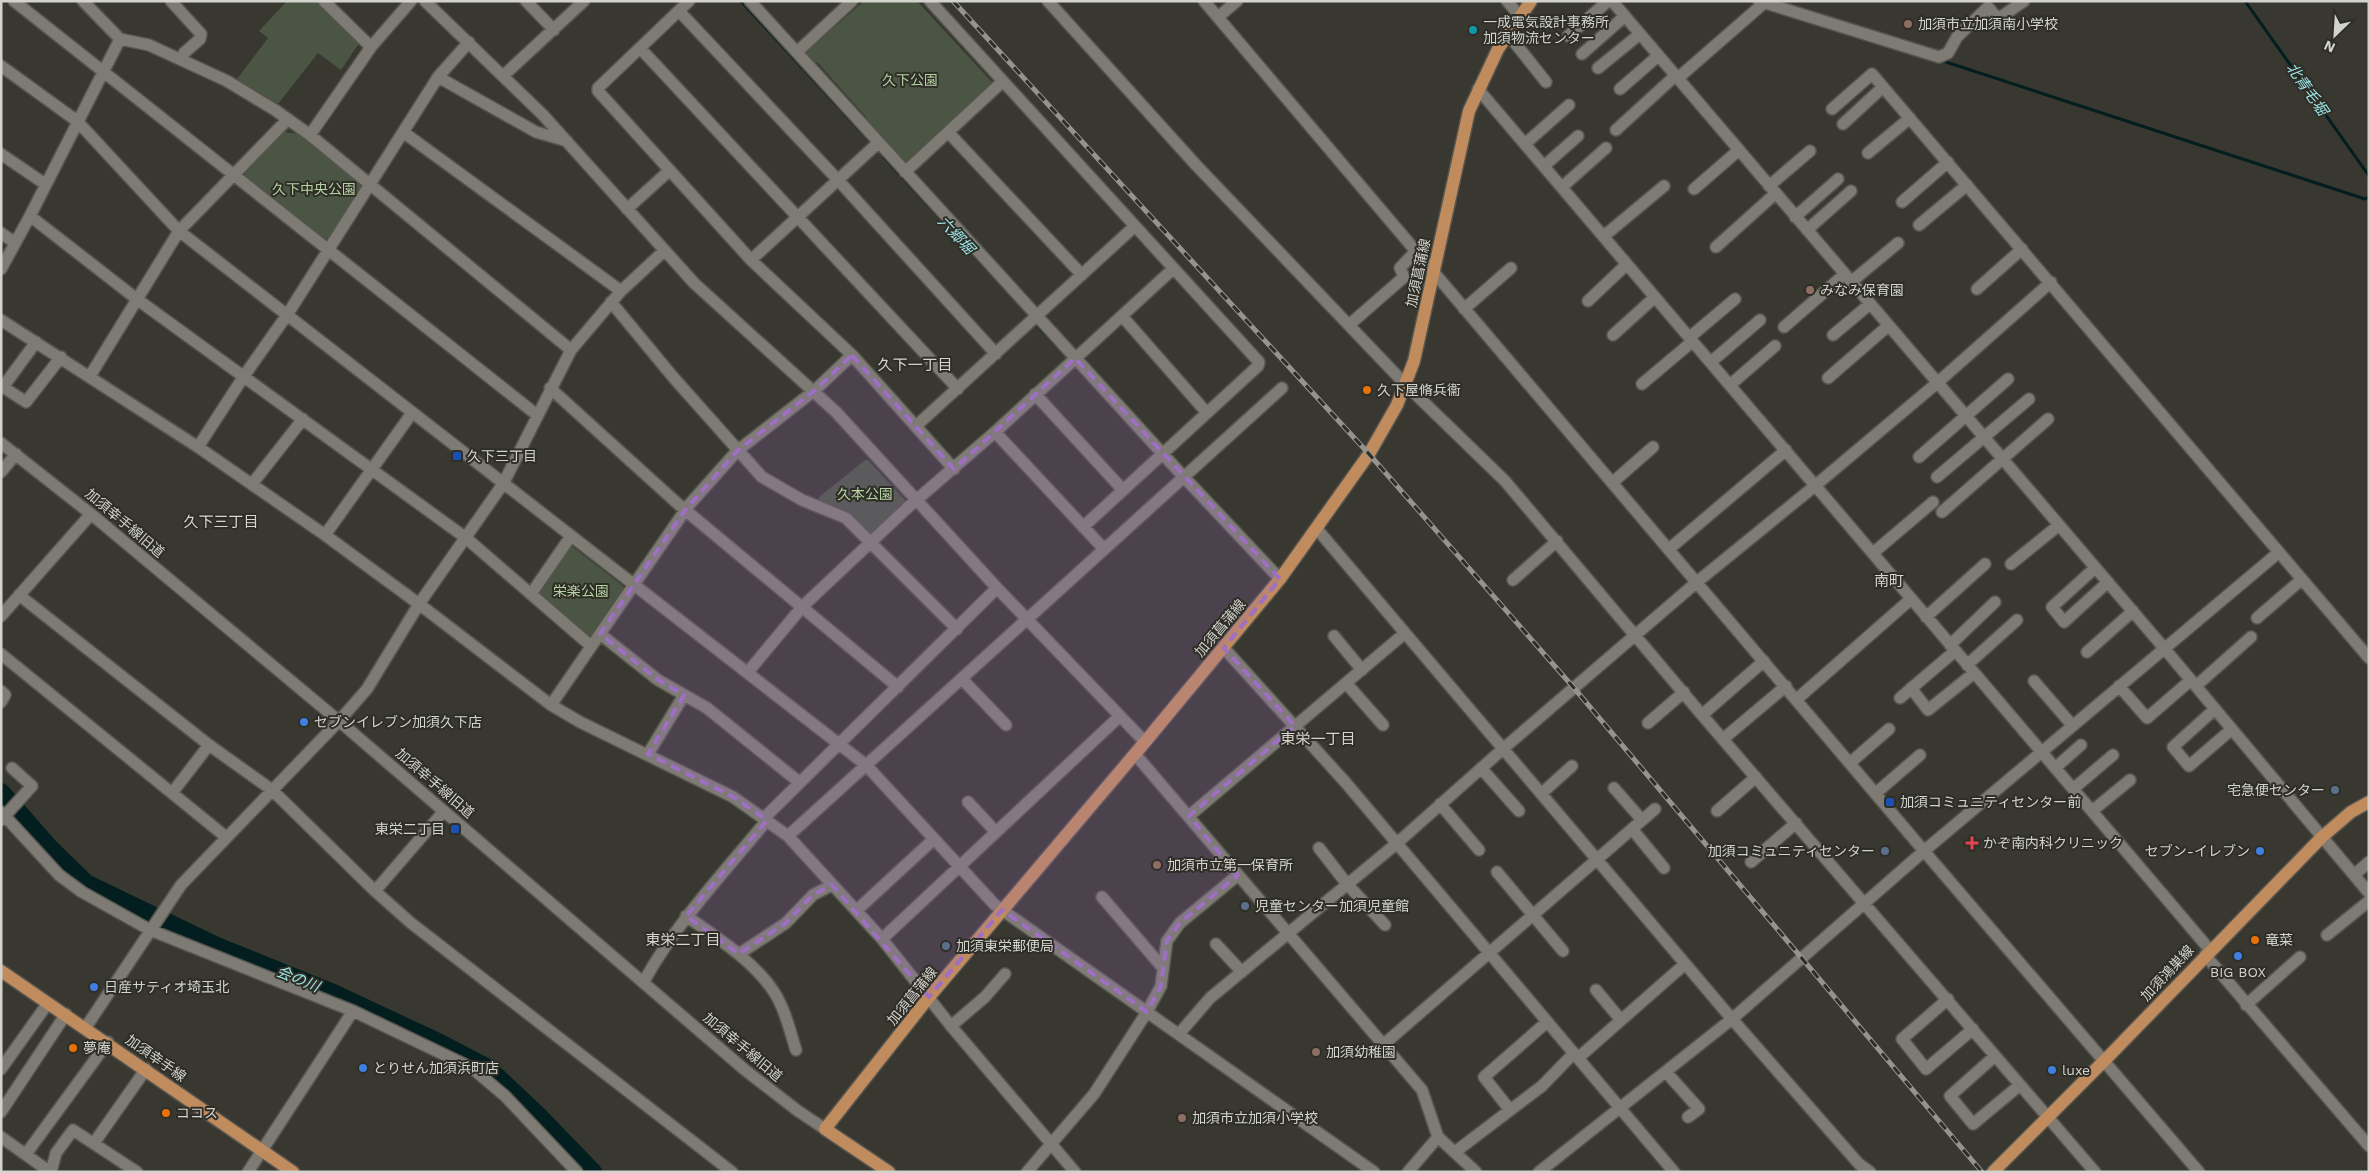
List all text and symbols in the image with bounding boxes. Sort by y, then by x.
north arrow [2310,10,2360,60]
place label: 一成電気設計事務所 加須物流センター [1483,14,1609,46]
place label: 加須市立加須南小学校 [1918,16,2058,32]
marker: 加須市立加須南小学校 [1902,18,1914,30]
marker: 一成電気設計事務所 加須物流センター [1467,24,1479,36]
text: N [2321,37,2338,56]
water label: 北青毛堀 [2282,59,2333,120]
park label: 久下公園 [882,72,938,88]
park label: 久下中央公園 [272,181,356,197]
water label: 六郷堀 [934,212,979,259]
street label: 加須菖蒲線 [1403,237,1433,309]
place label: みなみ保育園 [1820,282,1904,298]
marker: みなみ保育園 [1804,284,1816,296]
district label: 久下一丁目 [877,356,953,374]
place label: 久下屋脩兵衞 [1377,382,1461,398]
marker: 久下屋脩兵衞 [1361,384,1373,396]
place label: 久下三丁目 [467,448,537,464]
marker: 久下三丁目 [451,450,463,462]
street label: 加須幸手線旧道 [82,485,168,561]
park label: 久本公園 [837,486,893,502]
district label: 久下三丁目 [183,513,259,531]
district label: 南町 [1874,572,1904,590]
park label: 栄楽公園 [553,583,609,599]
street label: 加須菖蒲線 [1191,596,1249,660]
place label: セブンイレブン加須久下店 [314,714,482,730]
marker: セブンイレブン加須久下店 [298,716,310,728]
district label: 東栄一丁目 [1280,730,1356,748]
street label: 加須幸手線旧道 [393,745,477,821]
place label: 宅急便センター [2227,782,2325,798]
marker: 宅急便センター [2329,784,2341,796]
place label: 加須コミュニティセンター前 [1900,794,2081,810]
marker: 加須コミュニティセンター前 [1884,796,1896,808]
place label: 東栄二丁目 [375,821,445,837]
marker: 東栄二丁目 [449,823,461,835]
place label: かぞ南内科クリニック [1983,835,2123,851]
marker: かぞ南内科クリニック [1965,836,1979,850]
place label: 加須コミュニティセンター [1708,843,1875,859]
place label: セブン-イレブン [2145,843,2250,859]
marker: 加須コミュニティセンター [1879,845,1891,857]
marker: セブン-イレブン [2254,845,2266,857]
place label: 加須市立第一保育所 [1167,857,1293,873]
marker: 加須市立第一保育所 [1151,859,1163,871]
place label: 児童センター加須児童館 [1255,898,1409,914]
marker: 児童センター加須児童館 [1239,900,1251,912]
district label: 東栄二丁目 [645,931,721,949]
place label: 竜菜 [2265,932,2293,948]
marker: 竜菜 [2249,934,2261,946]
place label: 加須東栄郵便局 [956,938,1054,954]
marker: 加須東栄郵便局 [940,940,952,952]
street label: 加須鴻巣線 [2137,942,2197,1004]
marker: BIG BOX [2232,950,2244,962]
water label: 会の川 [274,962,324,997]
street label: 加須菖蒲線 [884,964,940,1028]
place label: BIG BOX [2210,964,2266,980]
place label: 日産サティオ埼玉北 [104,979,229,995]
marker: 日産サティオ埼玉北 [88,981,100,993]
street label: 加須幸手線旧道 [700,1009,786,1085]
street label: 加須幸手線 [123,1031,189,1085]
place label: 夢庵 [83,1040,111,1056]
marker: 夢庵 [67,1042,79,1054]
place label: 加須幼稚園 [1326,1044,1396,1060]
marker: 加須幼稚園 [1310,1046,1322,1058]
place label: とりせん加須浜町店 [373,1060,499,1076]
marker: とりせん加須浜町店 [357,1062,369,1074]
place label: luxe [2062,1062,2090,1078]
marker: luxe [2046,1064,2058,1076]
place label: ココス [176,1105,218,1121]
marker: ココス [160,1107,172,1119]
place label: 加須市立加須小学校 [1192,1110,1318,1126]
marker: 加須市立加須小学校 [1176,1112,1188,1124]

